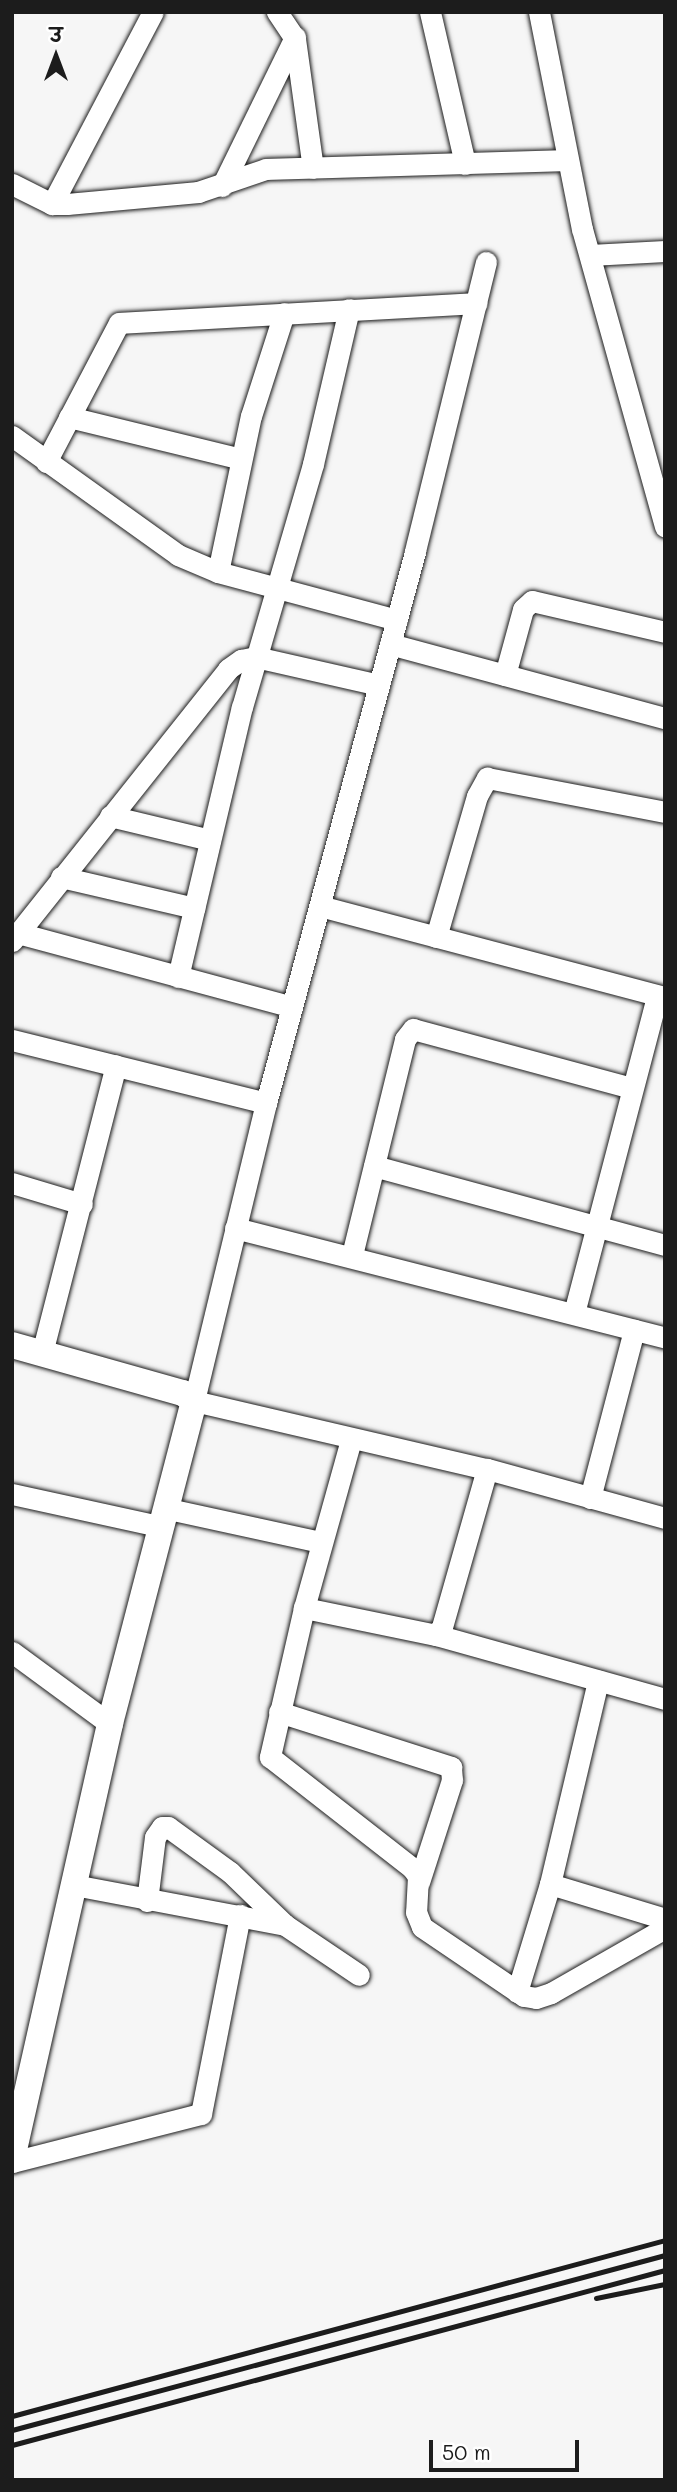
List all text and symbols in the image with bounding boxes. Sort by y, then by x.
north arrow [21,21,91,91]
text: उ [50,22,62,47]
scale bar [432,2426,582,2470]
text: 50 m [442,2438,491,2465]

